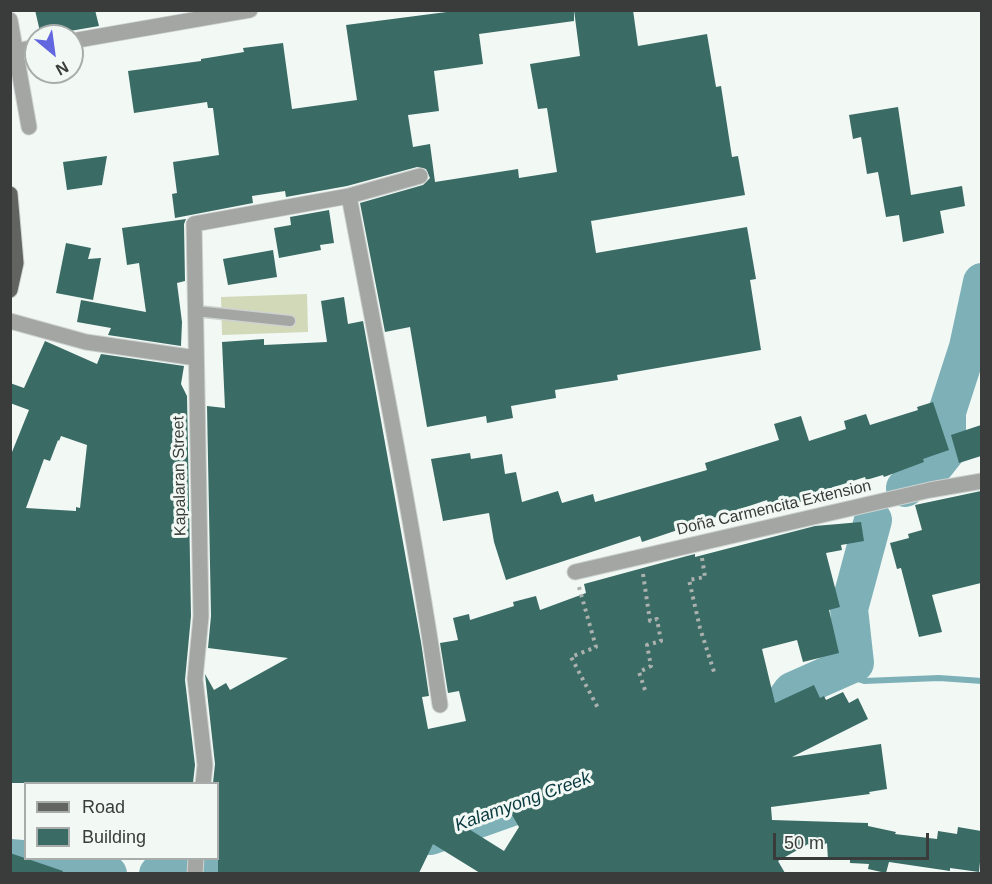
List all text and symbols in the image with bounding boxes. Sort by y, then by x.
north arrow [24,24,84,84]
text: N [53,58,71,79]
street label: Kapalaran Street [169,416,191,536]
street label: Doña Carmencita Extension [675,476,873,540]
water label: Kalamyong Creek [452,767,594,837]
legend [24,782,219,860]
text: Road [82,797,125,817]
scale bar [776,821,932,859]
text: Building [82,827,146,847]
text: 50 m [784,833,824,853]

